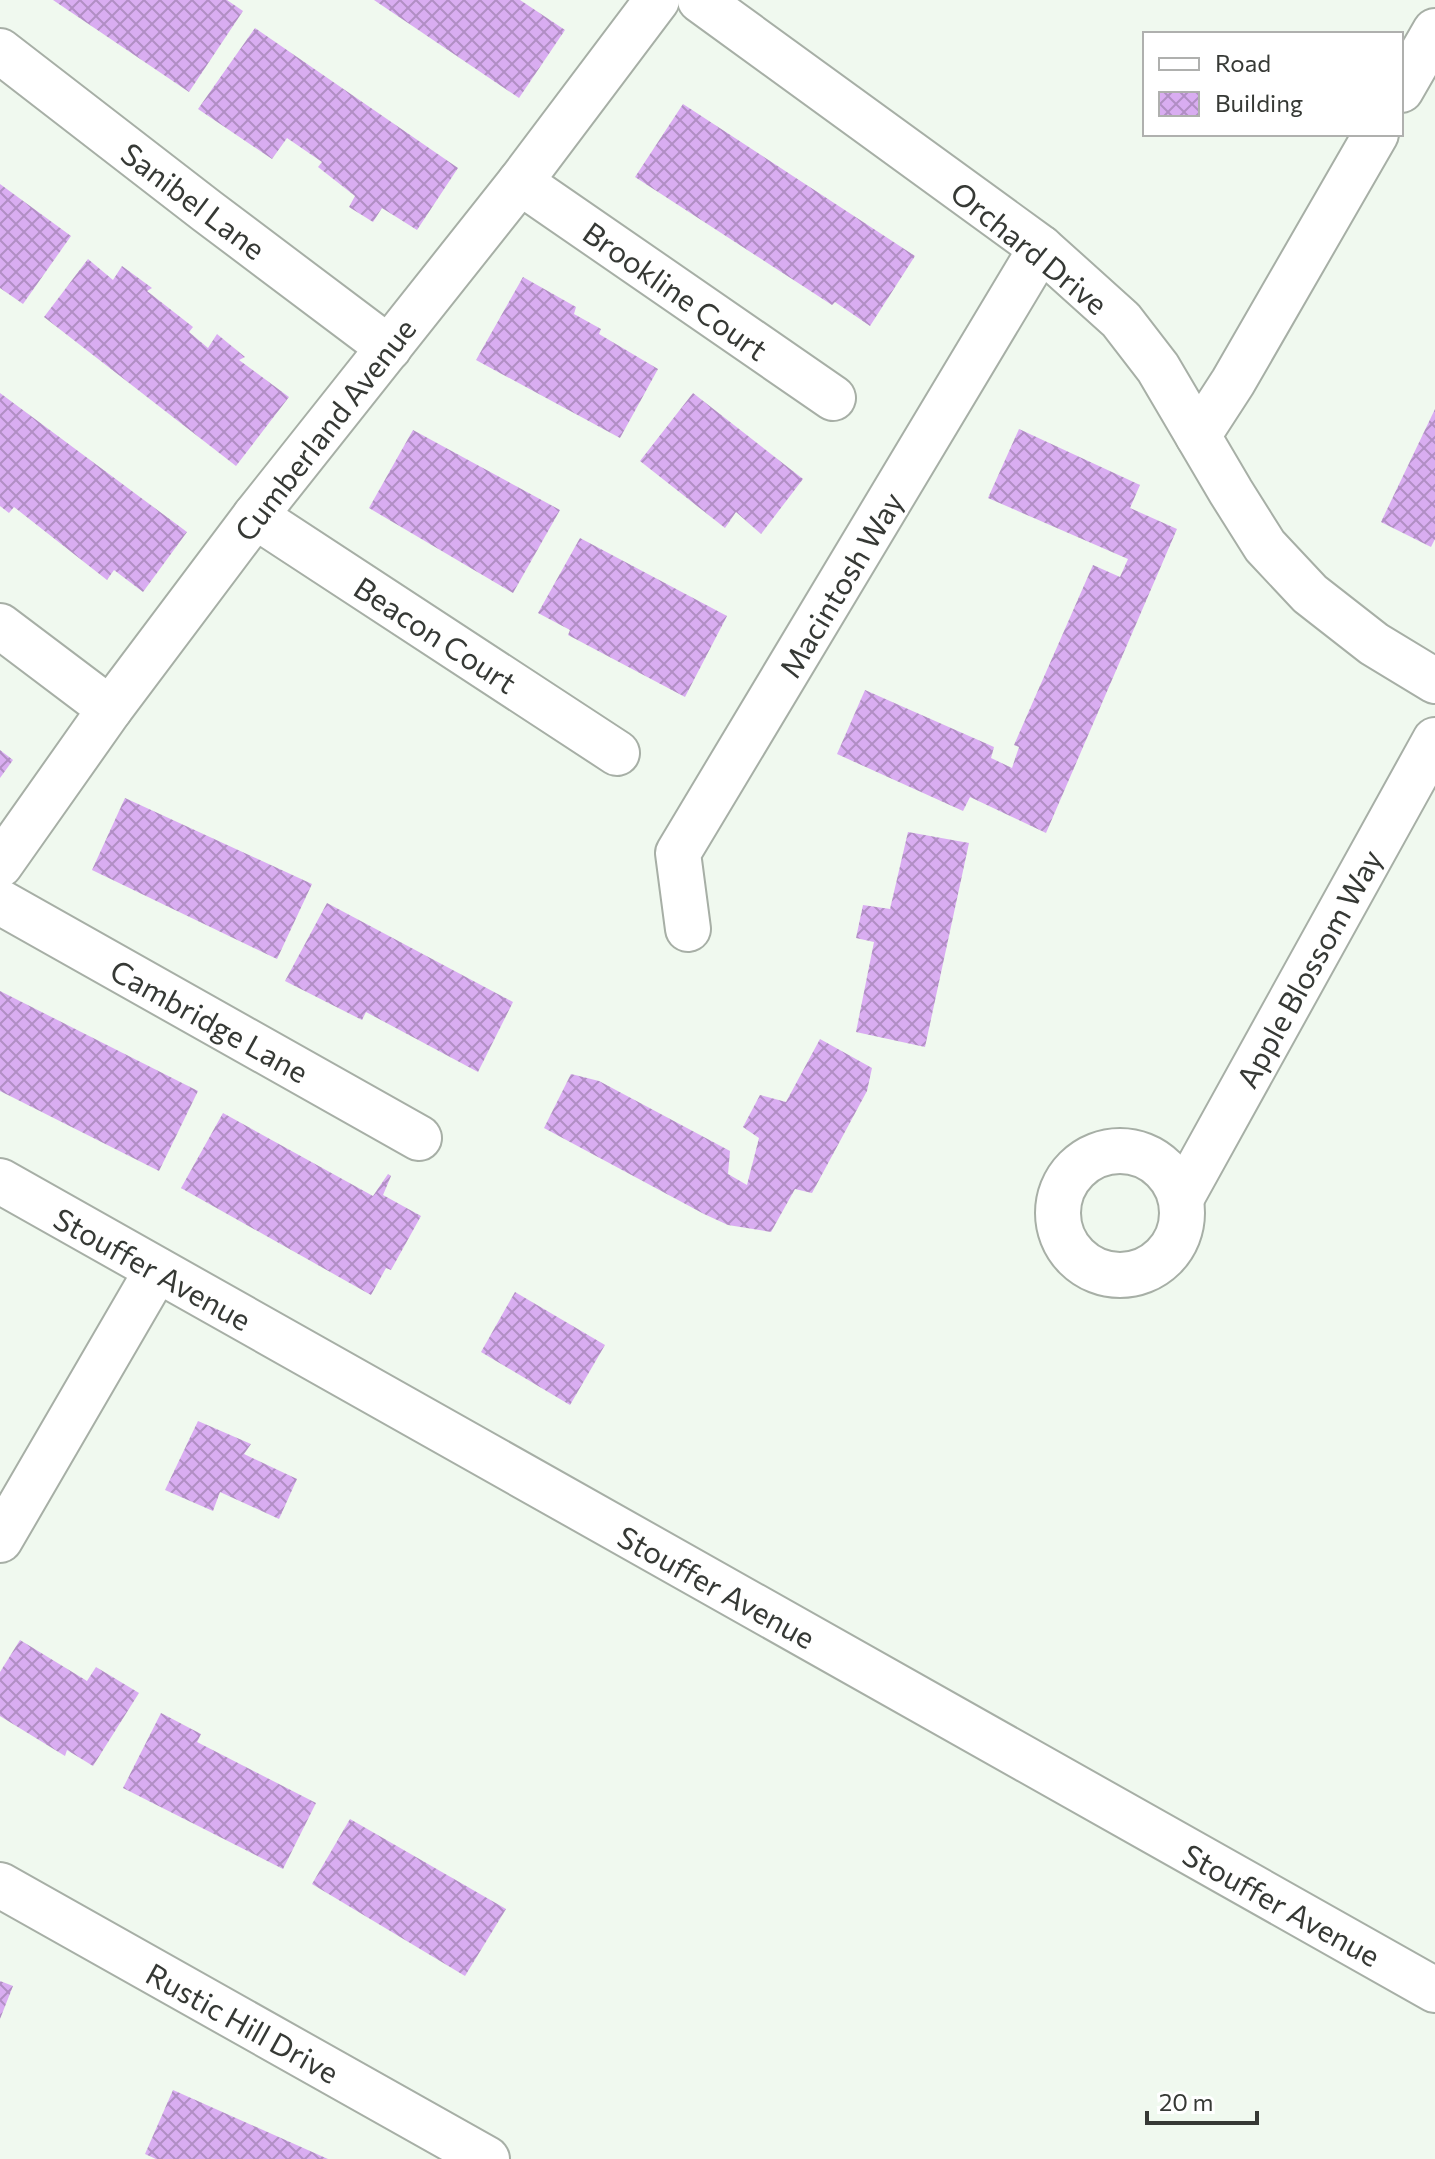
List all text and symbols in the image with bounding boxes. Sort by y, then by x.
legend [1143,32,1403,136]
text: Road [1215,48,1271,77]
text: Building [1215,88,1303,117]
street label: Sanibel Lane [115,134,273,266]
street label: Orchard Drive [944,173,1116,321]
street label: Brookline Court [577,213,775,367]
street label: Cumberland Avenue [225,310,423,548]
street label: Macintosh Way [770,484,910,684]
street label: Beacon Court [348,568,524,700]
street label: Apple Blossom Way [1227,842,1389,1094]
street label: Cambridge Lane [105,950,315,1090]
street label: Stouffer Avenue [48,1199,258,1337]
street label: Stouffer Avenue [612,1517,822,1655]
street label: Stouffer Avenue [1177,1835,1387,1973]
street label: Rustic Hill Drive [140,1954,346,2090]
scale bar [1147,2075,1257,2125]
text: 20 m [1159,2087,1213,2116]

